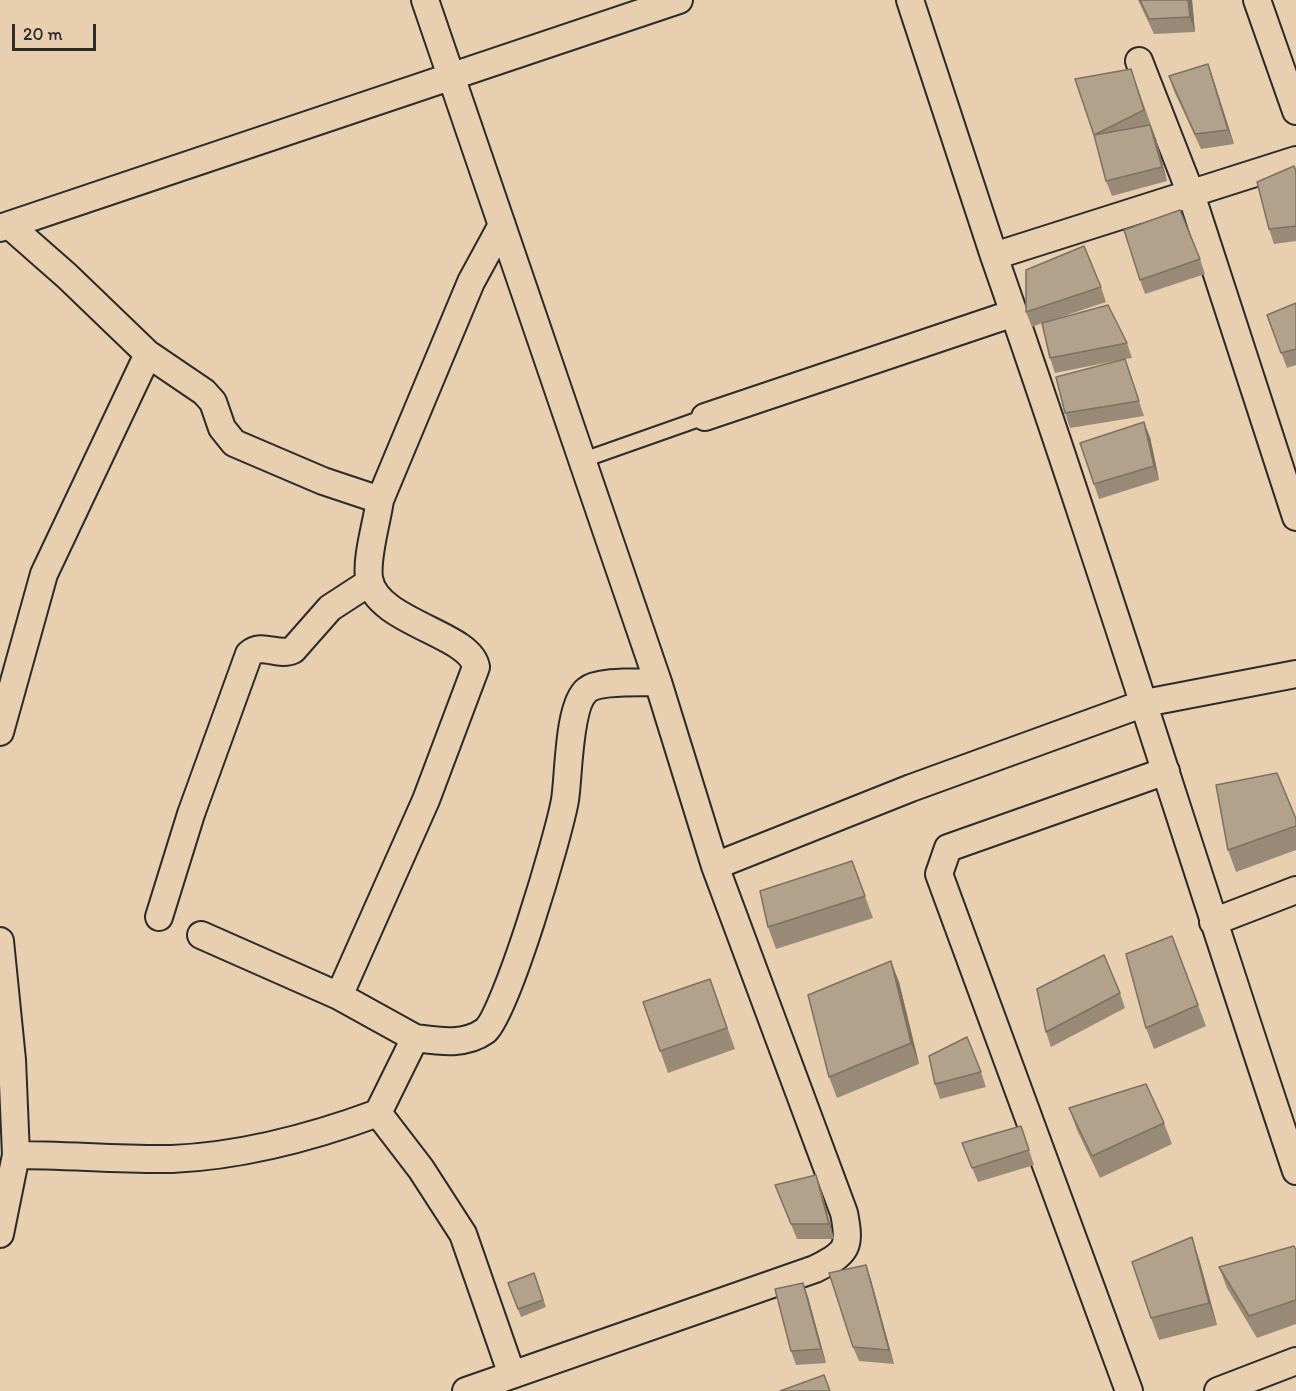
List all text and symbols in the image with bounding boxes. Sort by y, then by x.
scale bar [15,12,99,50]
text: 20 m [23,23,63,45]

